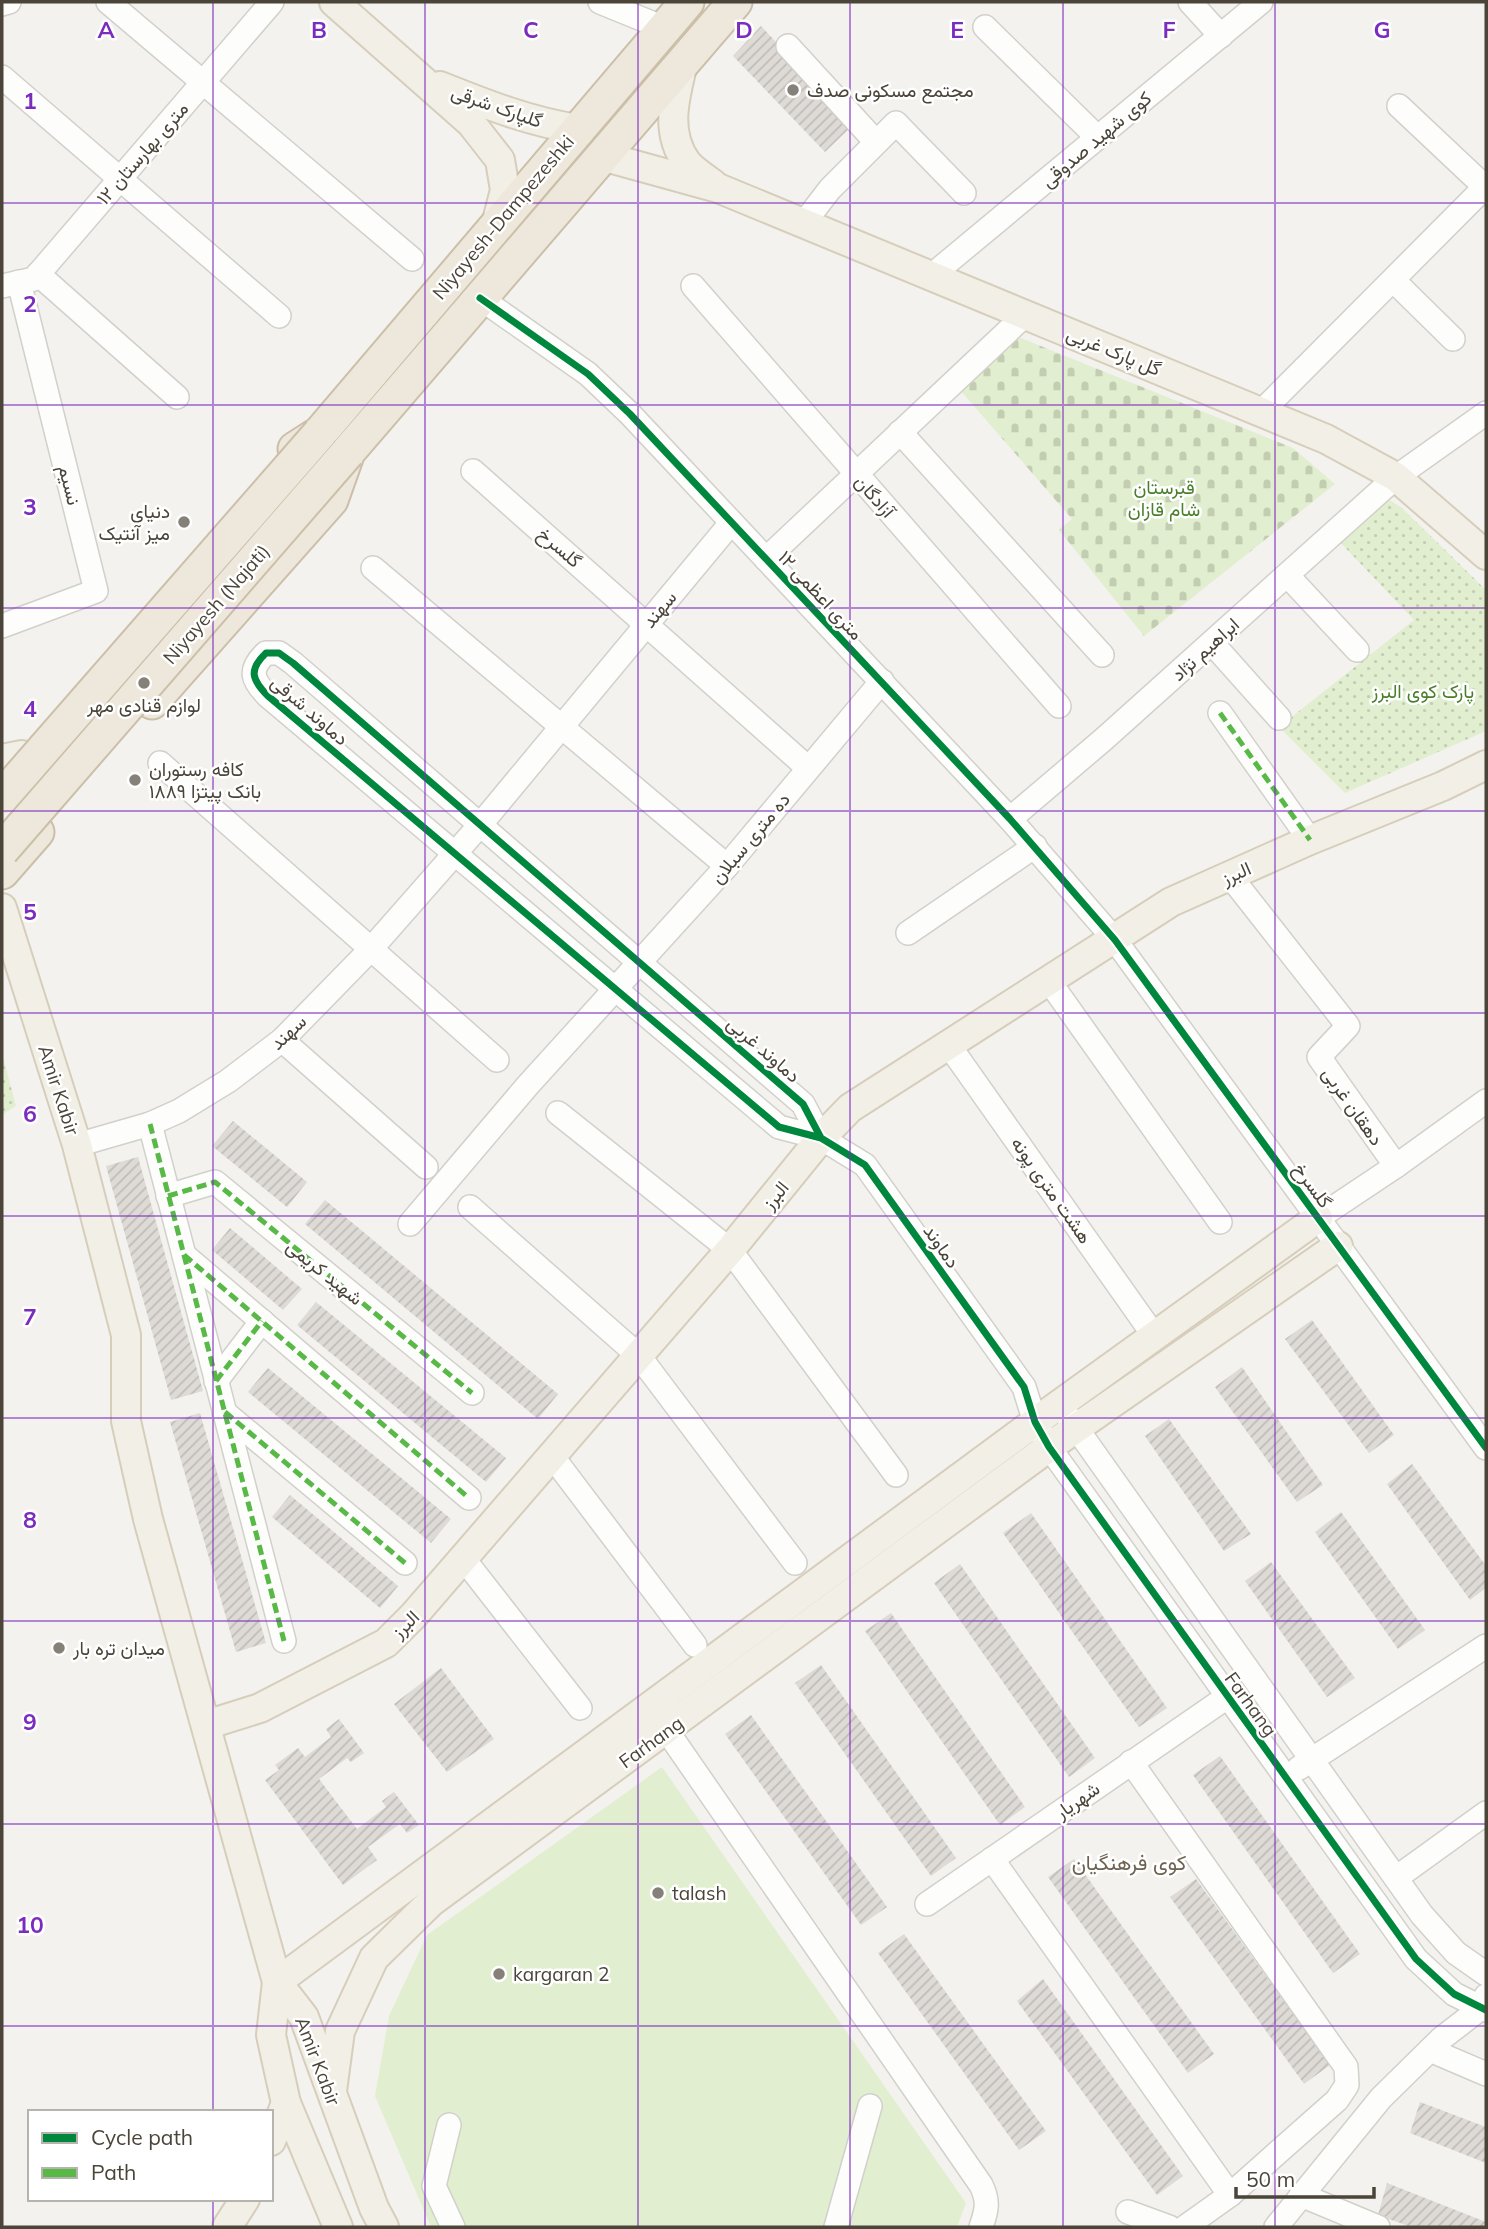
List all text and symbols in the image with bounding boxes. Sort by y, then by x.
text: A [97,15,115,44]
text: B [311,15,327,44]
text: C [523,15,539,44]
text: D [735,15,753,44]
text: E [950,15,964,44]
text: F [1162,15,1176,44]
text: G [1373,15,1391,44]
place label: مجتمع مسکونی صدف [807,78,974,104]
street label: گلپارک شرقی [448,79,546,135]
marker: مجتمع مسکونی صدف [785,82,801,98]
text: 1 [23,86,37,115]
street label: کوی شهید صدوقی [1036,86,1156,192]
street label: ۱۲ متری بهارستان [91,97,193,209]
street label: Niyayesh-Dampezeshki [427,130,579,304]
text: 2 [23,289,37,318]
street label: گل پارک غربی [1062,321,1165,383]
street label: نسیم [52,462,87,508]
street label: آزادگان [850,470,901,524]
park label: قبرستان شام قازان [1128,475,1200,522]
text: 3 [23,492,37,521]
place label: دنیای میز آنتیک [99,499,170,545]
marker: دنیای میز آنتیک [176,514,192,530]
street label: گلسرخ [532,521,587,573]
street label: Niyayesh (Najati) [158,539,274,669]
street label: ۱۲ متری اعظمی [773,545,869,645]
street label: سهند [637,586,681,632]
street label: ابراهیم نژاد [1166,612,1245,686]
street label: دماوند شرقی [266,670,354,750]
marker: لوازم قنادی مهر [136,675,152,691]
park label: پارک کوی البرز [1371,679,1474,705]
place label: لوازم قنادی مهر [86,693,201,718]
text: 4 [23,694,37,723]
place label: کافه رستوران بانک پیتزا ۱۸۸۹ [149,757,261,805]
marker: کافه رستوران بانک پیتزا ۱۸۸۹ [127,772,143,788]
street label: ده متری سبلان [705,788,795,888]
street label: البرز [1216,856,1255,890]
text: 5 [23,897,37,926]
street label: سهند [265,1009,311,1055]
street label: دماوند غربی [722,1011,806,1087]
street label: Amir Kabir [33,1042,85,1138]
street label: دهقان غربی [1317,1062,1389,1150]
text: 6 [23,1099,37,1128]
street label: هشت متری پونه [1005,1132,1098,1249]
street label: گلسرخ [1288,1157,1338,1213]
street label: البرز [756,1176,794,1215]
street label: دماوند [918,1219,966,1273]
street label: شهید کریمی [282,1234,368,1310]
text: 7 [23,1302,37,1331]
text: 8 [23,1505,37,1534]
street label: البرز [385,1605,424,1644]
place label: میدان تره بار [72,1636,165,1660]
marker: میدان تره بار [51,1640,67,1656]
street label: Farhang [1220,1667,1282,1741]
text: 9 [23,1707,37,1736]
street label: Farhang [614,1711,688,1773]
street label: شهریار [1049,1776,1104,1825]
district label: کوی فرهنگیان [1072,1849,1186,1876]
place label: talash [672,1881,727,1905]
marker: talash [650,1885,666,1901]
text: 10 [16,1910,44,1939]
place label: kargaran 2 [513,1962,609,1986]
marker: kargaran 2 [491,1966,507,1982]
street label: Amir Kabir [290,2013,346,2109]
legend [28,2110,273,2201]
text: Cycle path [91,2124,193,2150]
scale bar [1236,2156,1374,2200]
text: Path [91,2159,136,2185]
text: 50 m [1246,2166,1295,2192]

